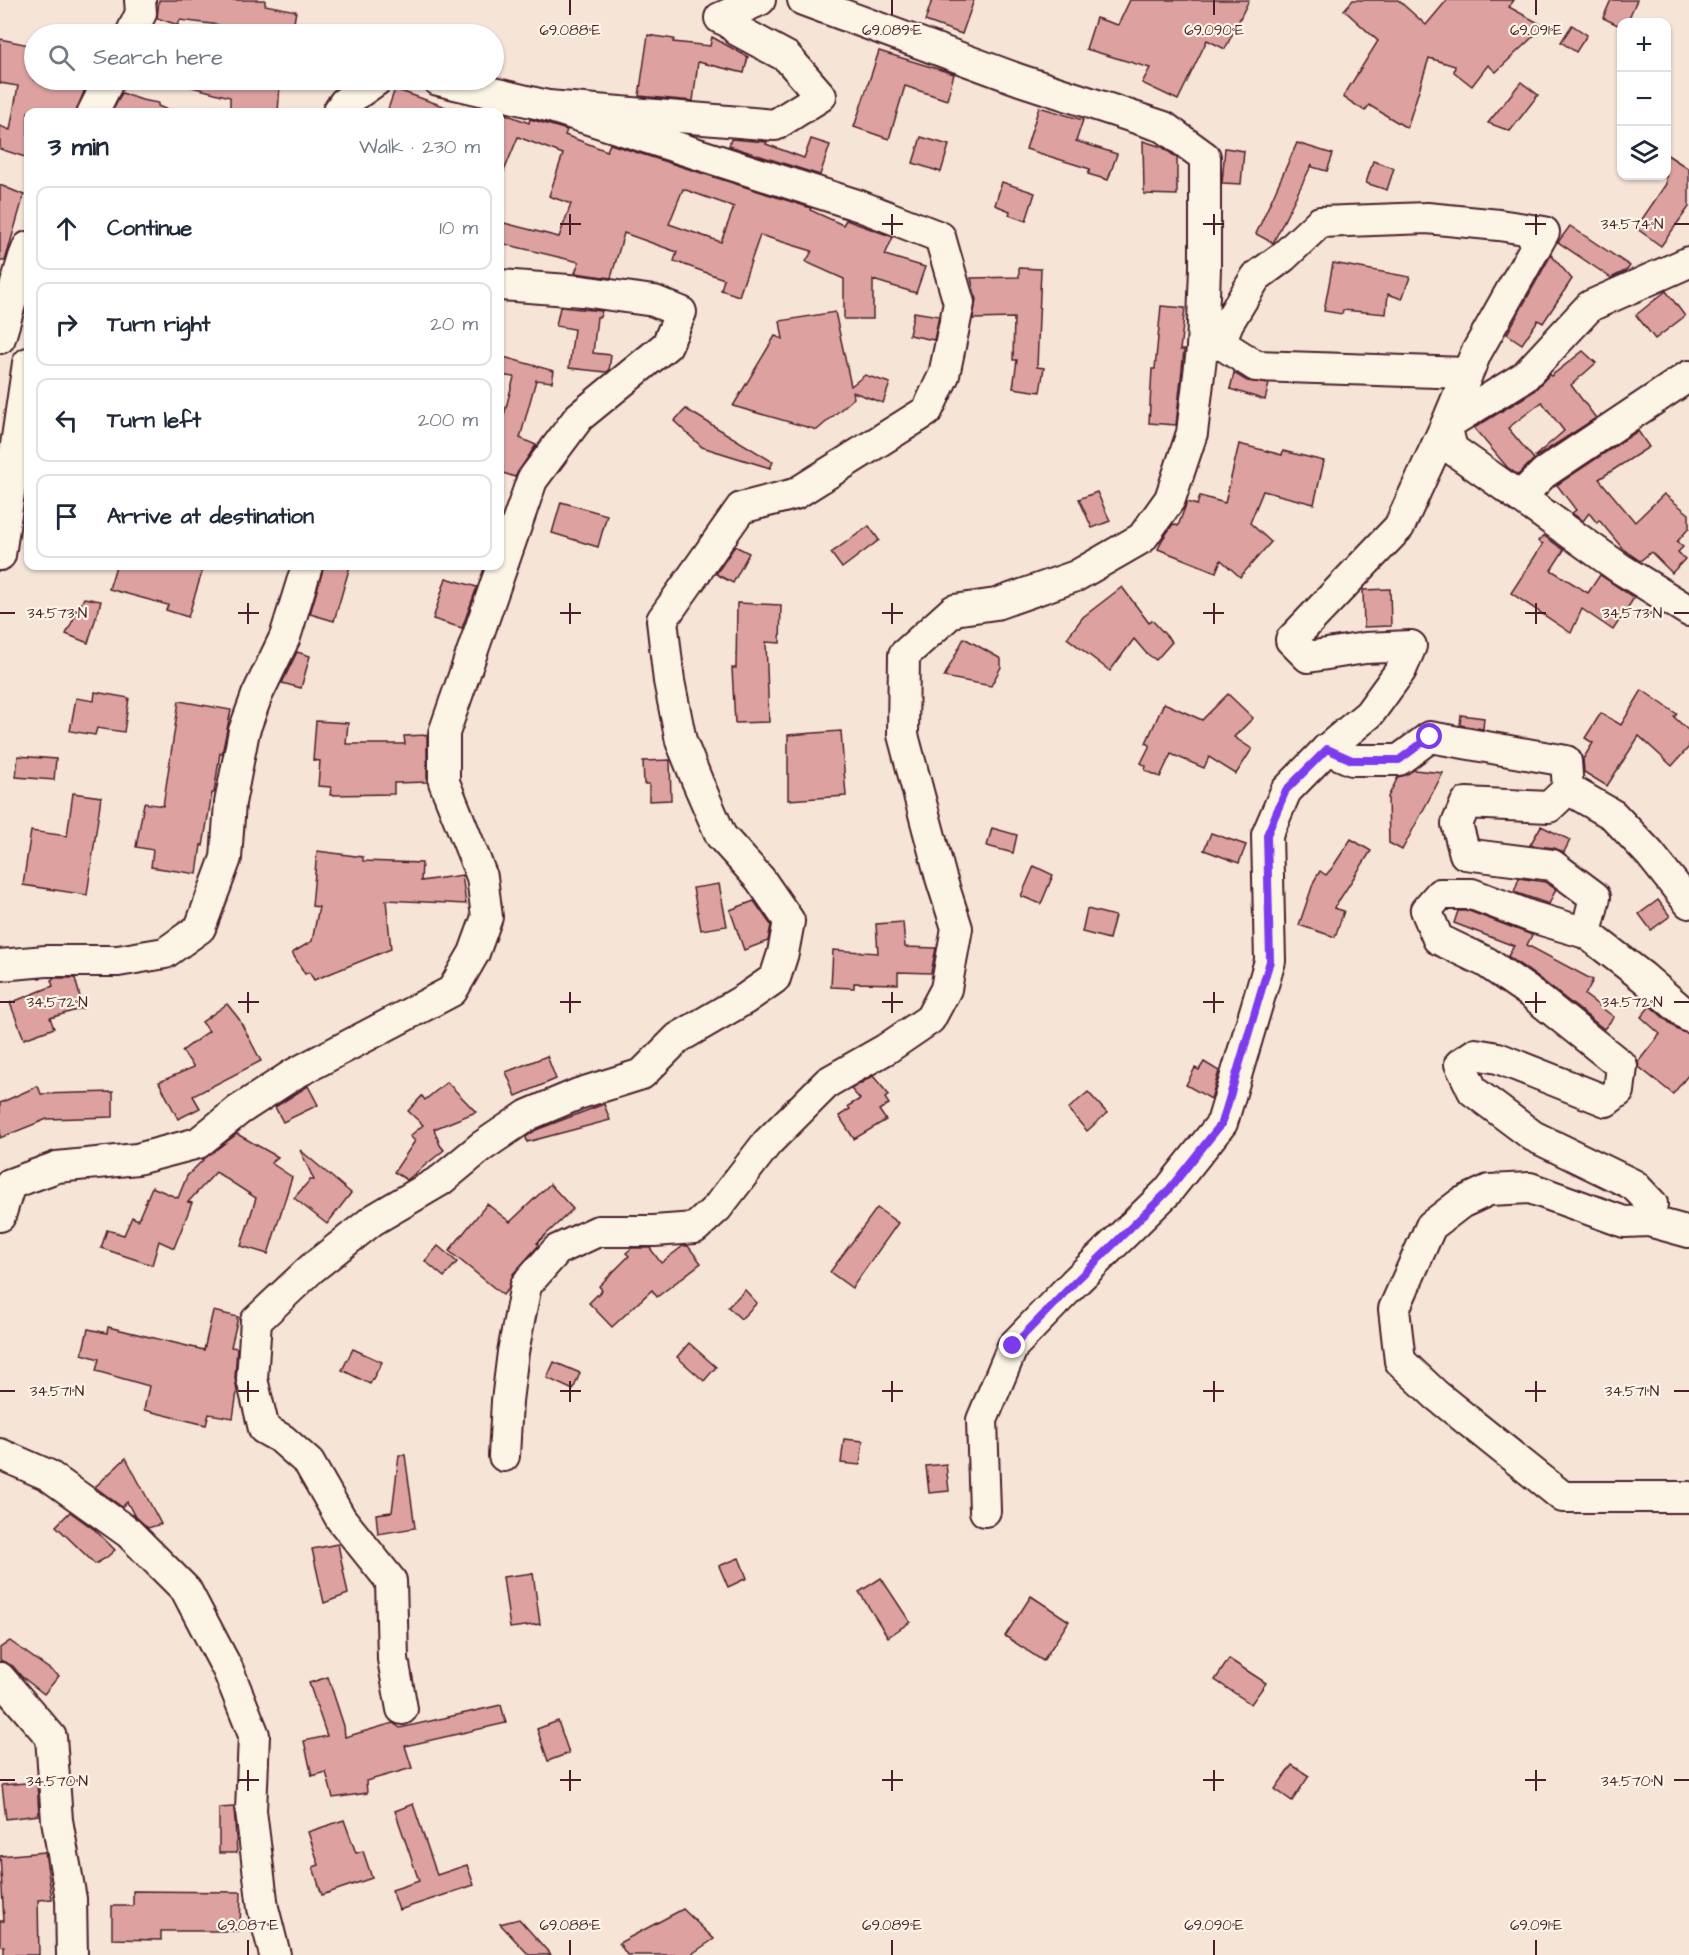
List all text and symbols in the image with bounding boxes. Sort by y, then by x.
map controls [1617,18,1671,180]
button: + [1617,18,1671,72]
text: 69.088°E [539,20,601,41]
text: 69.089°E [862,20,922,41]
text: 69.090°E [1184,20,1244,41]
text: 69.091°E [1510,20,1562,41]
search box [24,24,504,90]
icon: search [45,41,78,74]
text: Search here [93,42,223,73]
button: − [1617,72,1671,126]
button: layers [1617,126,1671,180]
text: 3 min [48,129,109,165]
text: Walk · 230 m [359,133,480,161]
icon: ahead [50,212,83,245]
text: Continue [107,213,192,244]
text: 10 m [439,214,478,242]
text: 34.574°N [1601,214,1663,235]
icon: right [50,308,83,341]
text: Turn right [107,309,210,340]
text: 20 m [430,310,478,338]
icon: left [50,404,83,437]
text: Turn left [107,405,201,436]
text: 200 m [418,406,478,434]
icon: arrive [50,500,83,533]
text: Arrive at destination [107,501,314,532]
text: 34.573°N [27,603,87,624]
text: 34.573°N [1602,603,1662,624]
route start [1416,723,1442,749]
text: 34.572°N [26,992,88,1013]
text: 34.572°N [1601,992,1663,1013]
route end [999,1332,1025,1358]
text: 34.571°N [30,1381,84,1402]
text: 34.571°N [1605,1381,1659,1402]
text: 34.570°N [26,1771,88,1792]
text: 34.570°N [1601,1771,1663,1792]
text: 69.087°E [218,1915,278,1936]
text: 69.088°E [539,1915,601,1936]
text: 69.089°E [862,1915,922,1936]
text: 69.090°E [1184,1915,1244,1936]
text: 69.091°E [1510,1915,1562,1936]

